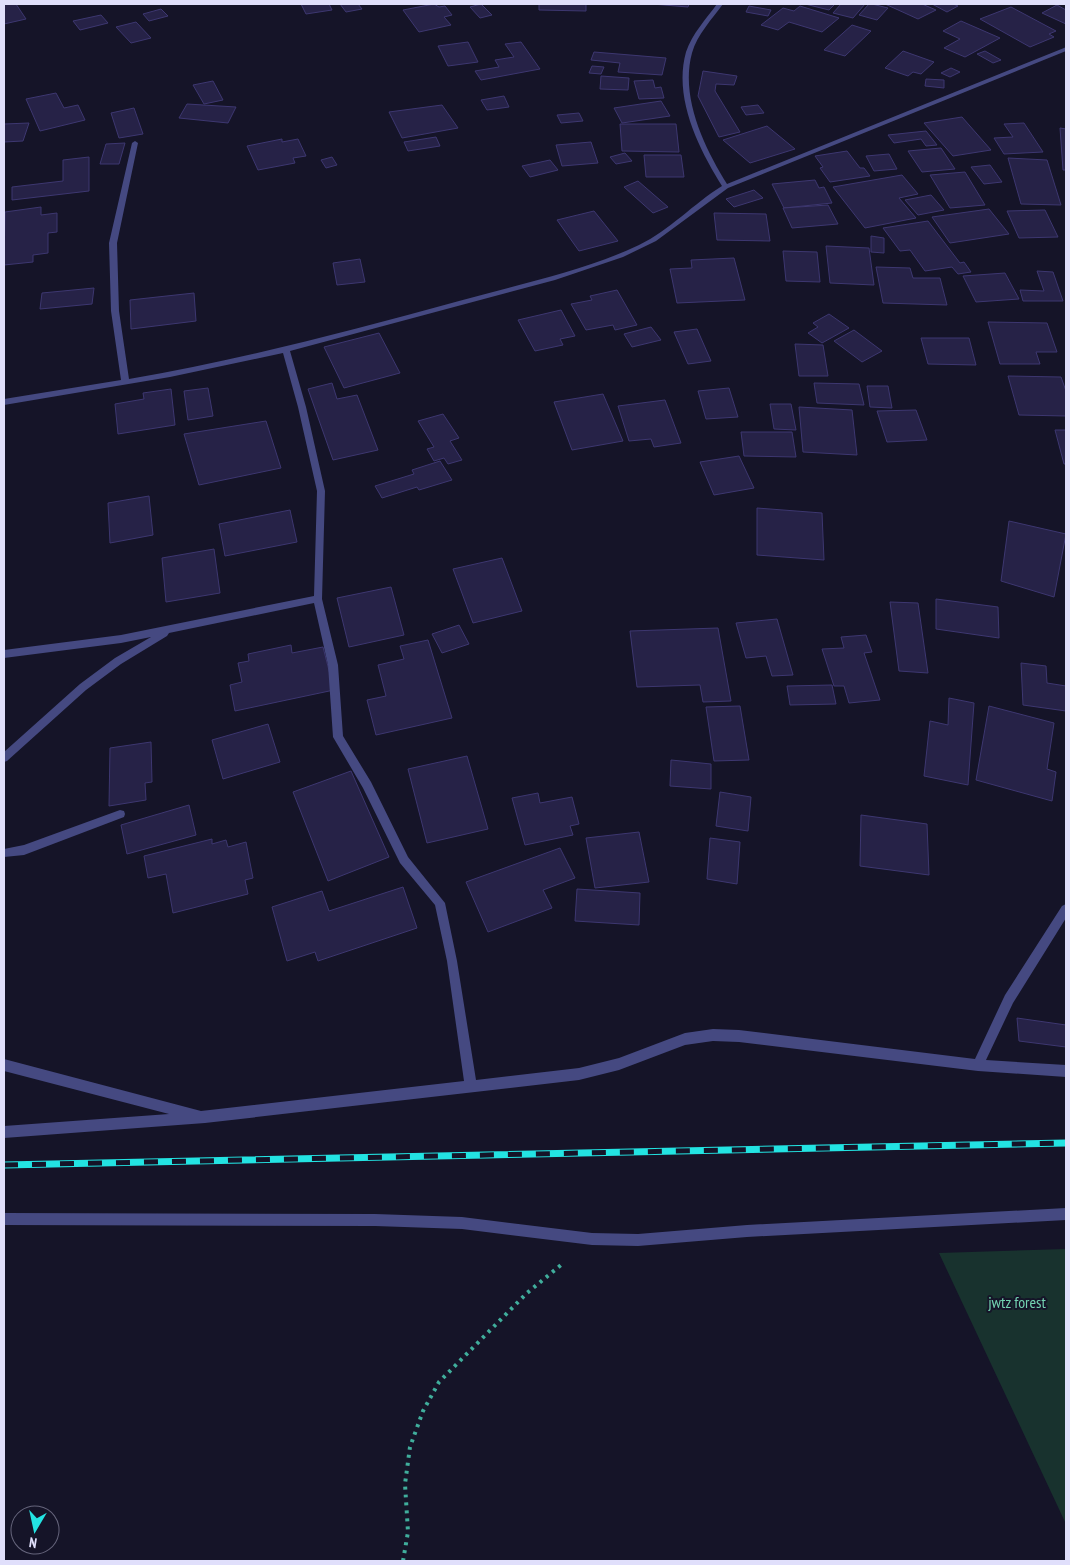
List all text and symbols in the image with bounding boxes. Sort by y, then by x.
park label: jwtz forest [988,1292,1046,1312]
north arrow [10,1505,60,1555]
text: N [28,1533,38,1552]

